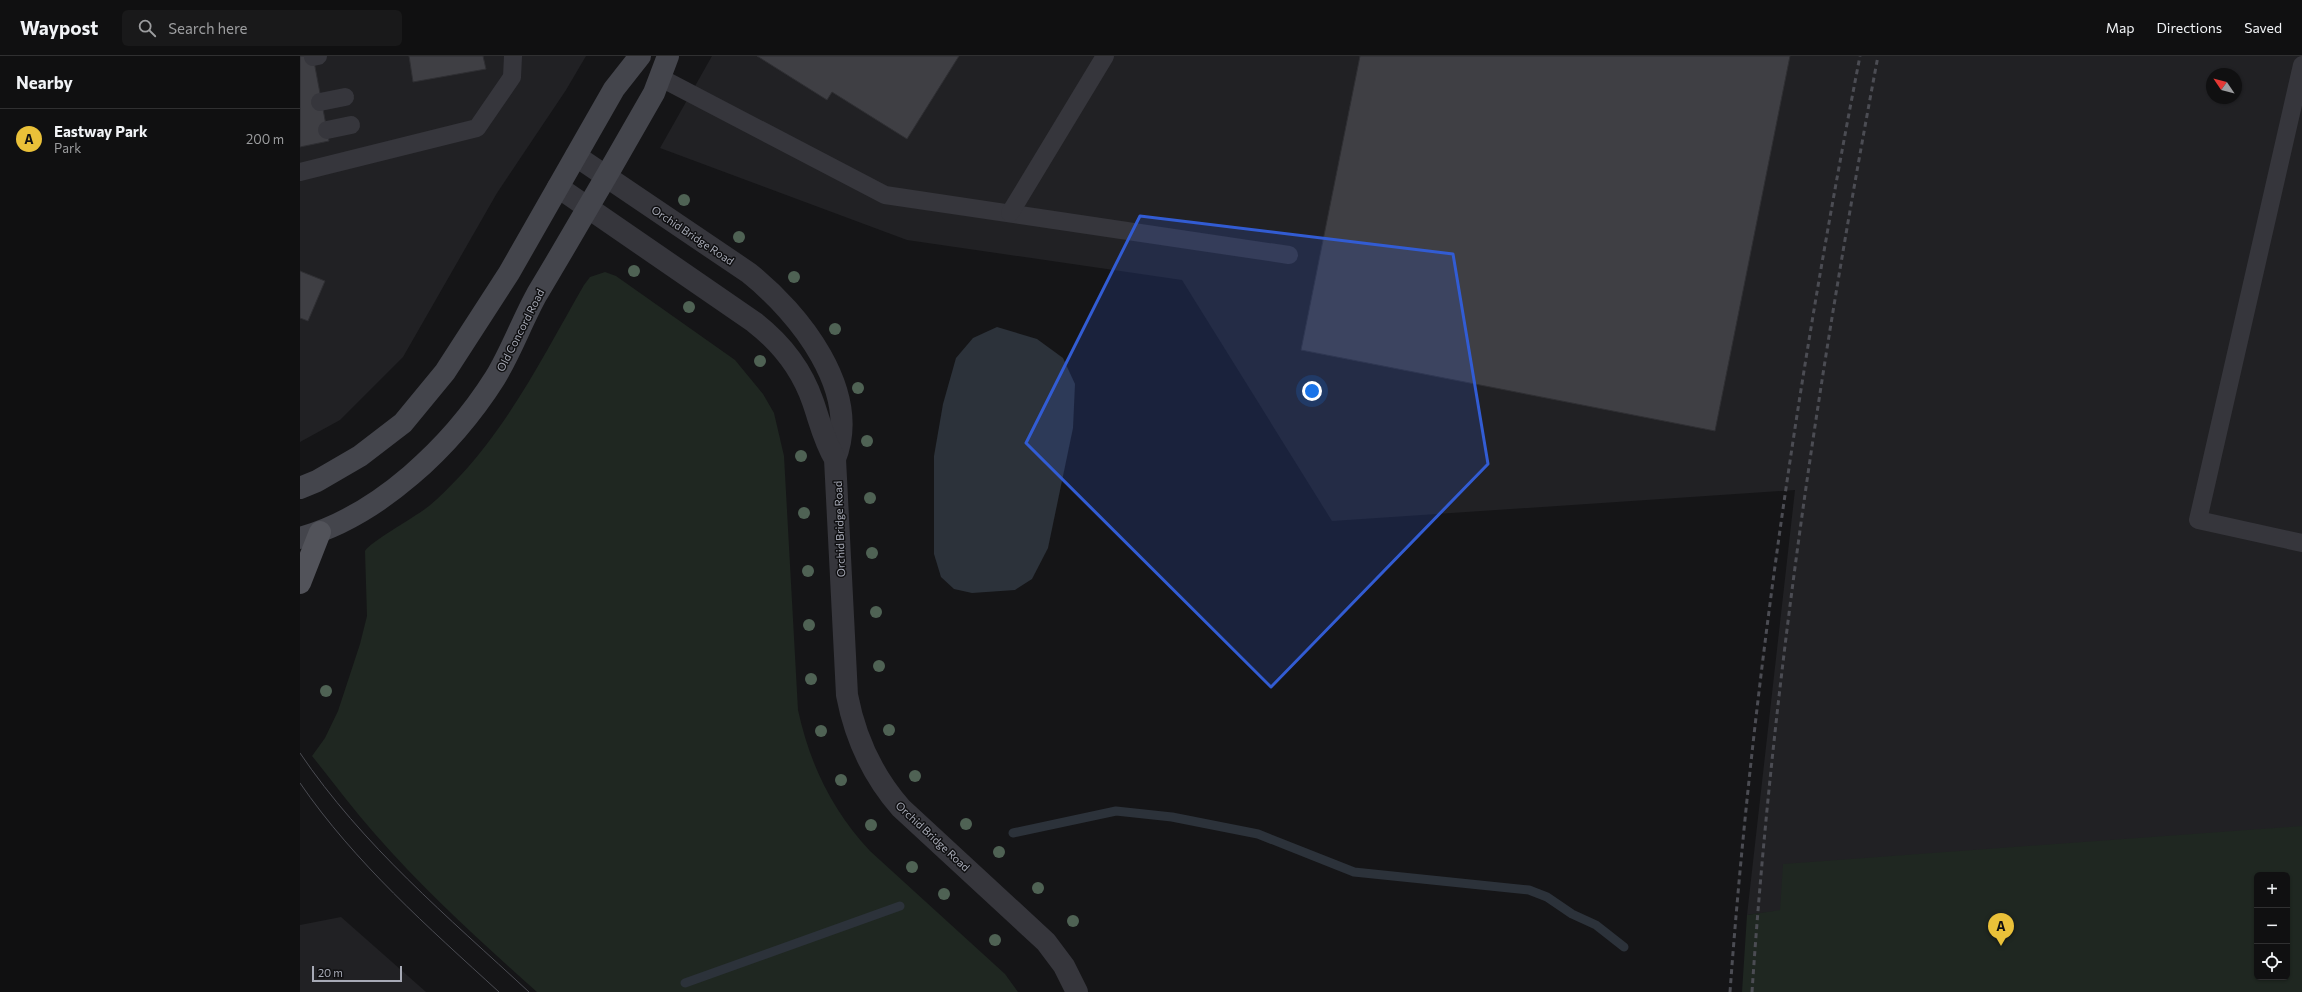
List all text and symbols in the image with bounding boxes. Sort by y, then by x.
search box [122,10,402,46]
text: Waypost [20,16,98,39]
icon: search [136,17,158,39]
text: Search here [168,19,248,37]
text: Map [2106,19,2135,36]
text: Directions [2157,19,2222,36]
text: Saved [2244,19,2282,36]
north arrow [2206,68,2242,104]
text: Nearby [16,72,73,93]
text: Eastway Park [54,122,148,140]
text: A [24,131,34,147]
text: 200 m [246,131,284,147]
text: Park [54,140,81,156]
street label: Orchid Bridge Road [649,203,737,267]
street label: Old Concord Road [494,287,546,373]
your location [1302,381,1322,401]
street label: Orchid Bridge Road [831,481,847,577]
street label: Orchid Bridge Road [893,798,973,874]
map controls [2254,872,2290,980]
button: + [2254,872,2290,908]
button: − [2254,908,2290,944]
pin: A [1988,913,2014,946]
button: locate [2254,944,2290,980]
scale bar [312,964,402,983]
text: 20 m [318,966,343,979]

